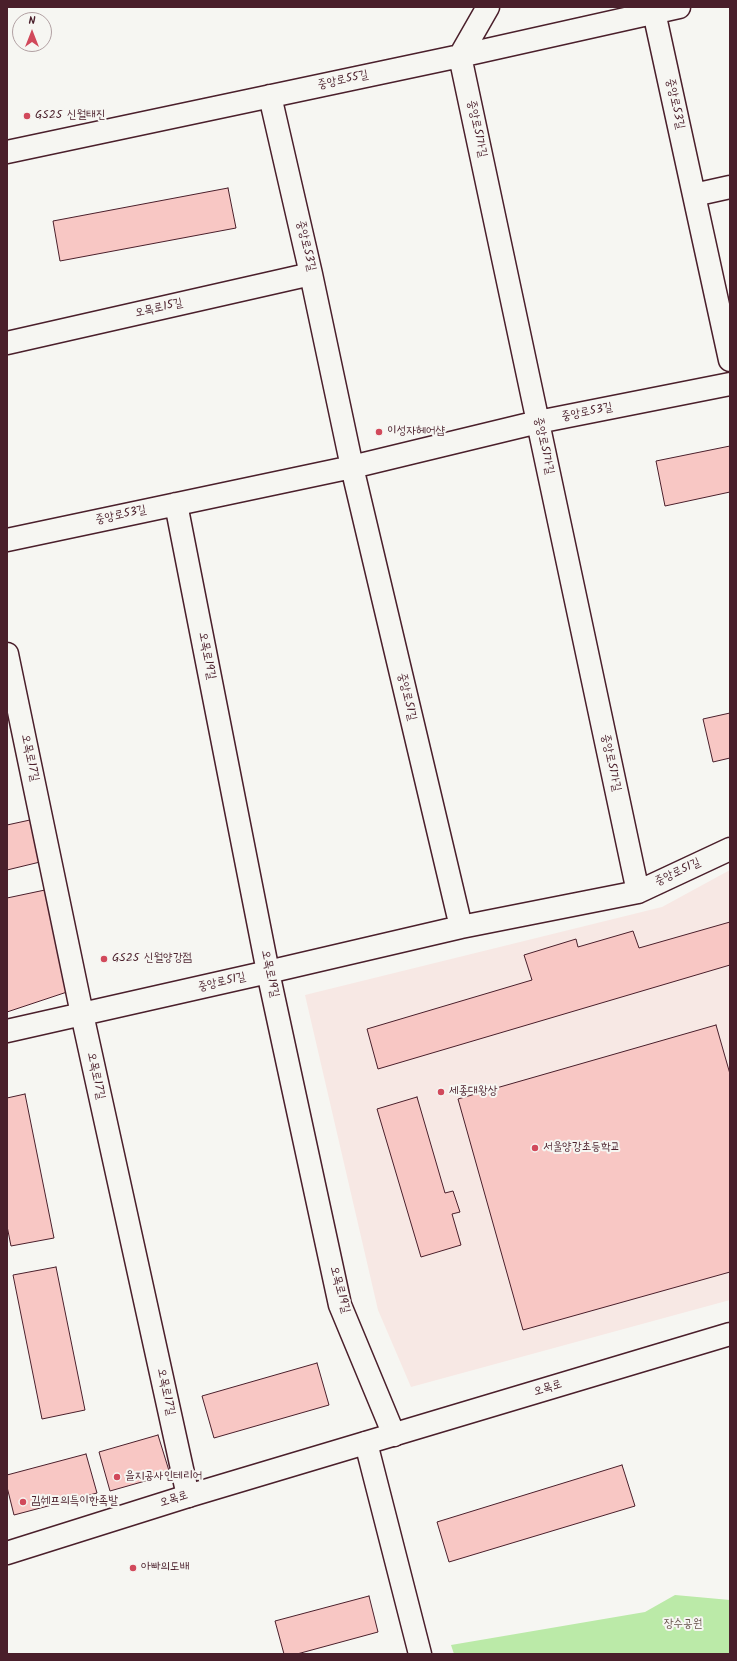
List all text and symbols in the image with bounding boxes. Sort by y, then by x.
north arrow [12,12,52,52]
text: N [29,12,35,30]
street label: 중앙로55길 [316,69,370,93]
street label: 중앙로53길 [662,77,686,131]
street label: 중앙로51가길 [463,99,489,159]
place label: GS25 신월태진 [35,109,106,123]
marker: GS25 신월태진 [22,111,32,121]
street label: 중앙로53길 [292,219,318,273]
street label: 오목로15길 [134,296,184,322]
street label: 중앙로53길 [560,401,614,425]
street label: 중앙로51가길 [530,416,556,476]
place label: 이성자헤어샵 [387,425,445,439]
marker: 이성자헤어샵 [374,427,384,437]
street label: 중앙로53길 [94,504,148,528]
street label: 오목로19길 [194,631,218,681]
street label: 중앙로51길 [393,672,419,722]
street label: 오목로17길 [17,733,41,783]
street label: 중앙로51가길 [597,733,623,793]
street label: 중앙로51길 [653,856,703,890]
street label: 오목로19길 [257,949,281,999]
place label: GS25 신월양강점 [112,952,192,966]
marker: GS25 신월양강점 [99,954,109,964]
street label: 중앙로51길 [197,970,247,996]
street label: 오목로17길 [83,1051,107,1101]
place label: 세종대왕상 [449,1085,497,1099]
marker: 세종대왕상 [436,1087,446,1097]
place label: 서울양강초등학교 [543,1141,620,1155]
marker: 서울양강초등학교 [530,1143,540,1153]
street label: 오목로19길 [326,1265,352,1315]
street label: 오목로17길 [153,1367,177,1417]
street label: 오목로 [532,1378,564,1400]
place label: 을지공사인테리어 [125,1470,202,1484]
marker: 을지공사인테리어 [112,1472,122,1482]
street label: 오목로 [158,1489,190,1511]
place label: 김쉐프의특이한족발 [31,1495,118,1509]
marker: 김쉐프의특이한족발 [18,1497,28,1507]
place label: 아빠의도배 [141,1561,189,1575]
marker: 아빠의도배 [128,1563,138,1573]
park label: 장수공원 [664,1618,702,1632]

